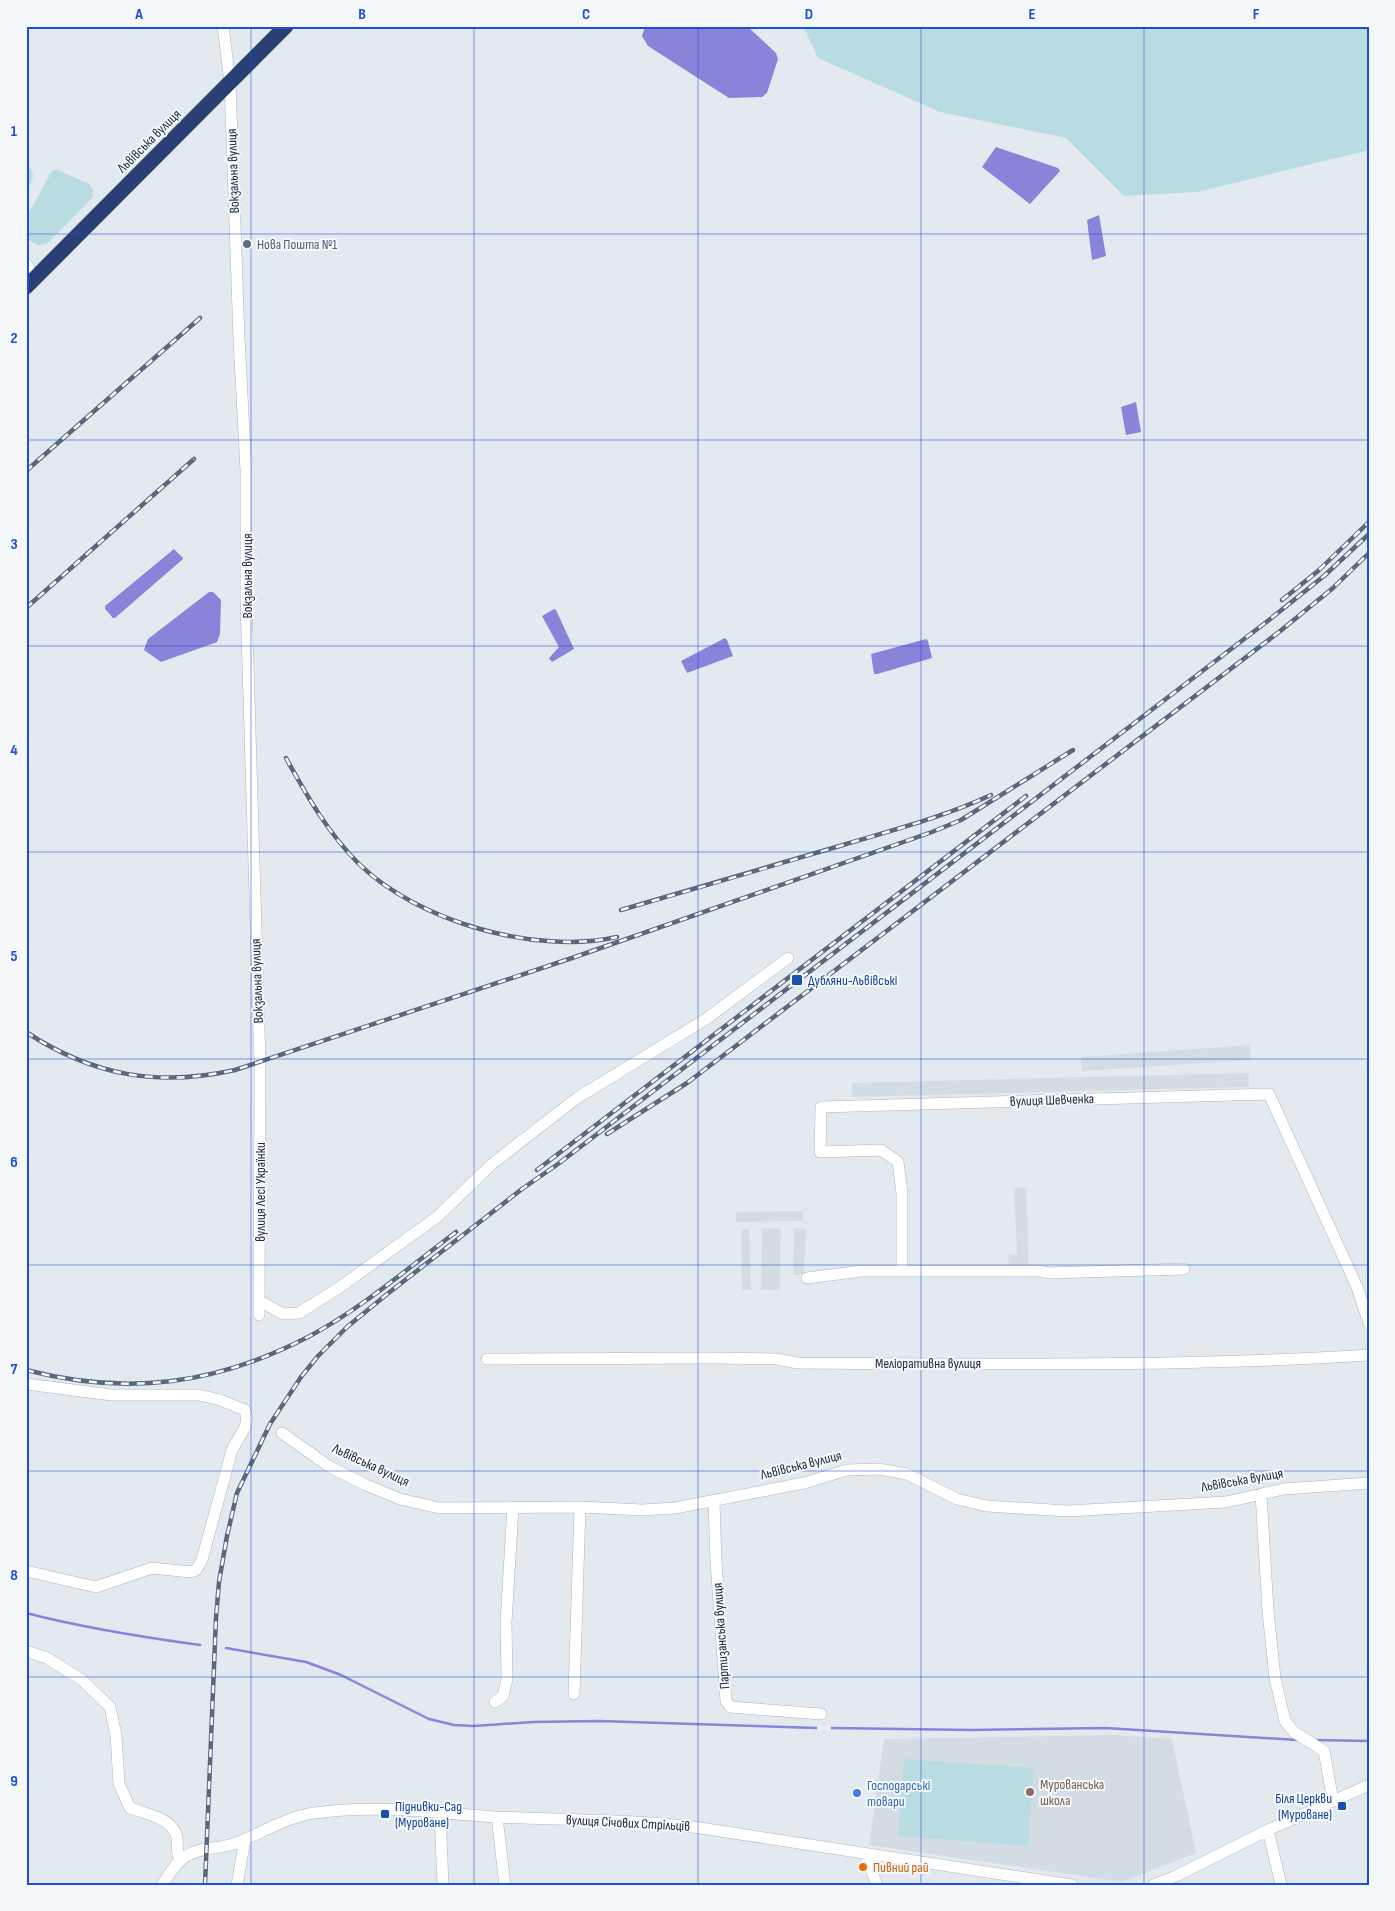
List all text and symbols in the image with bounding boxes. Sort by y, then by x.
text: A [134,5,143,24]
text: B [358,5,366,24]
text: C [582,5,590,24]
text: D [805,5,813,24]
text: E [1029,5,1036,24]
text: F [1253,5,1260,24]
street label: Львівська вулиця [113,106,184,177]
text: 1 [11,122,18,141]
street label: Вокзальна вулиця [223,128,243,214]
place label: Нова Пошта №1 [257,236,337,253]
marker: Нова Пошта №1 [241,238,253,250]
text: 2 [10,329,18,348]
street label: Вокзальна вулиця [239,534,256,618]
text: 3 [10,535,18,554]
text: 4 [10,741,18,760]
street label: Вокзальна вулиця [247,938,267,1024]
text: 5 [10,947,18,966]
place label: Дубляни-Львівські [808,972,897,989]
marker: Дубляни-Львівські [790,973,804,987]
street label: вулиця Шевченка [1010,1090,1094,1110]
street label: вулиця Лесі Українки [252,1142,269,1242]
text: 6 [10,1153,18,1172]
street label: Меліоративна вулиця [875,1355,981,1372]
text: 7 [11,1360,18,1379]
street label: Львівська вулиця [329,1439,412,1490]
street label: Львівська вулиця [758,1447,843,1484]
street label: Львівська вулиця [1199,1464,1284,1496]
text: 8 [10,1566,18,1585]
street label: Партизанська вулиця [709,1582,733,1690]
text: 9 [10,1772,18,1791]
place label: Мурованська школа [1040,1776,1104,1809]
place label: Господарські товари [867,1777,930,1810]
marker: Мурованська школа [1024,1786,1036,1798]
marker: Господарські товари [851,1787,863,1799]
place label: Біля Церкви (Муроване) [1275,1790,1332,1823]
place label: Піднивки-Сад (Муроване) [395,1798,462,1831]
marker: Біля Церкви (Муроване) [1336,1800,1348,1812]
marker: Піднивки-Сад (Муроване) [379,1808,391,1820]
street label: вулиця Січових Стрільців [566,1811,691,1835]
place label: Пивний рай [873,1859,929,1876]
marker: Пивний рай [857,1861,869,1873]

